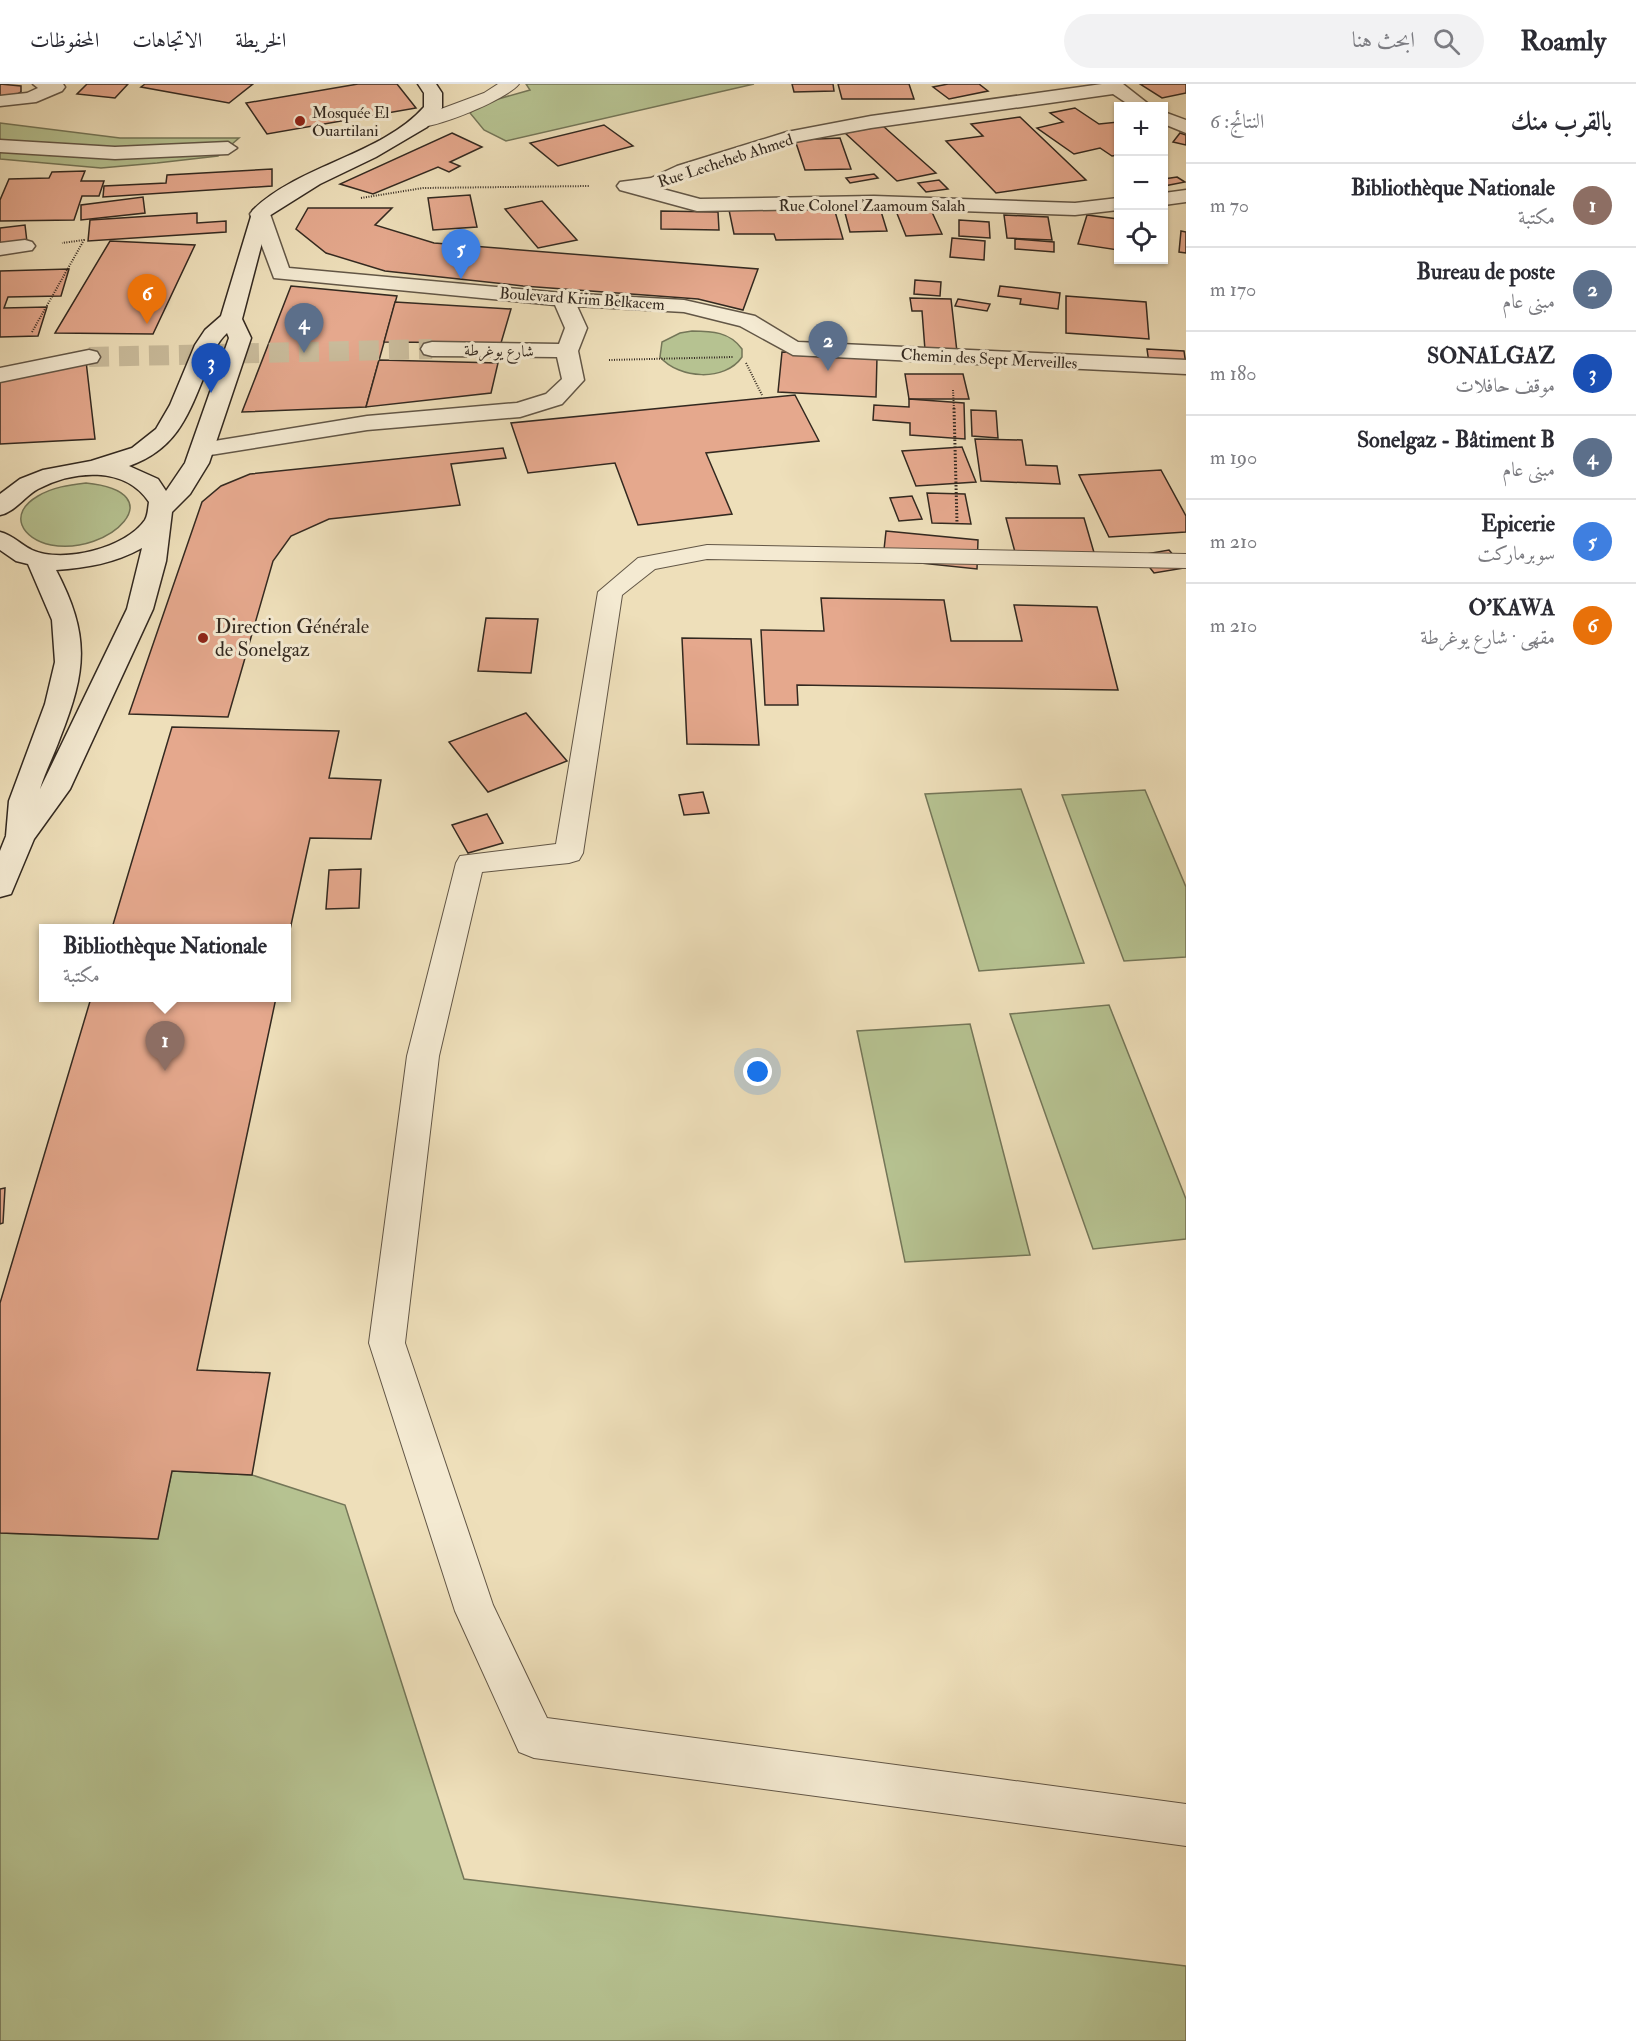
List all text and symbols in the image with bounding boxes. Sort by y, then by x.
search box [1064,14,1484,68]
text: Roamly [1520,24,1606,59]
icon: search [1430,25,1463,58]
text: ابحث هنا [1352,26,1415,54]
text: المحفوظات [30,27,99,54]
text: الاتجاهات [132,27,202,54]
text: الخريطة [235,27,286,54]
map controls [1114,102,1168,264]
button: + [1114,102,1168,156]
place label: Mosquée El Ouartilani [312,103,389,141]
text: بالقرب منك [1510,106,1612,138]
text: النتائج: 6 [1210,109,1264,134]
marker: Mosquée El Ouartilani [293,114,307,128]
street label: Rue Lecheheb Ahmed [655,130,796,192]
button: − [1114,156,1168,210]
text: Bibliothèque Nationale [1351,174,1555,202]
text: 70 m [1210,193,1249,218]
text: 1 [1589,193,1596,218]
street label: Rue Colonel Zaamoum Salah [779,196,966,216]
text: مكتبة [1518,205,1555,230]
button: locate [1114,210,1168,264]
pin: 5 [442,230,480,279]
text: Bureau de poste [1417,258,1555,286]
pin: 6 [128,274,166,324]
text: 170 m [1210,277,1256,302]
text: 2 [1587,277,1598,302]
street label: Boulevard Krim Belkacem [499,283,666,315]
text: مبنى عام [1502,289,1555,314]
pin: 4 [284,304,324,353]
pin: 2 [808,322,848,371]
street label: شارع يوغرطة [464,340,534,365]
text: SONALGAZ [1427,342,1555,370]
pin: 3 [192,344,230,393]
street label: Chemin des Sept Merveilles [900,344,1078,375]
text: 180 m [1210,361,1257,386]
text: 3 [1589,361,1596,386]
text: موقف حافلات [1455,373,1555,398]
text: Sonelgaz - Bâtiment B [1357,426,1555,454]
text: 190 m [1210,445,1257,470]
text: 4 [1587,445,1598,470]
text: مبنى عام [1502,457,1555,482]
text: Epicerie [1481,510,1555,538]
text: 210 m [1210,529,1257,554]
text: 5 [1588,529,1597,554]
text: سوبرماركت [1477,541,1555,566]
text: O'KAWA [1468,594,1555,622]
text: 210 m [1210,613,1257,638]
text: 6 [1587,613,1598,638]
place label: Direction Générale de Sonelgaz [215,614,369,662]
text: مقهى · شارع يوغرطة [1420,625,1555,650]
marker: Direction Générale de Sonelgaz [196,631,210,645]
popup [39,924,291,1002]
text: Bibliothèque Nationale [63,932,267,960]
text: مكتبة [63,963,100,988]
pin: 1 [146,1022,184,1071]
your location [743,1057,772,1086]

